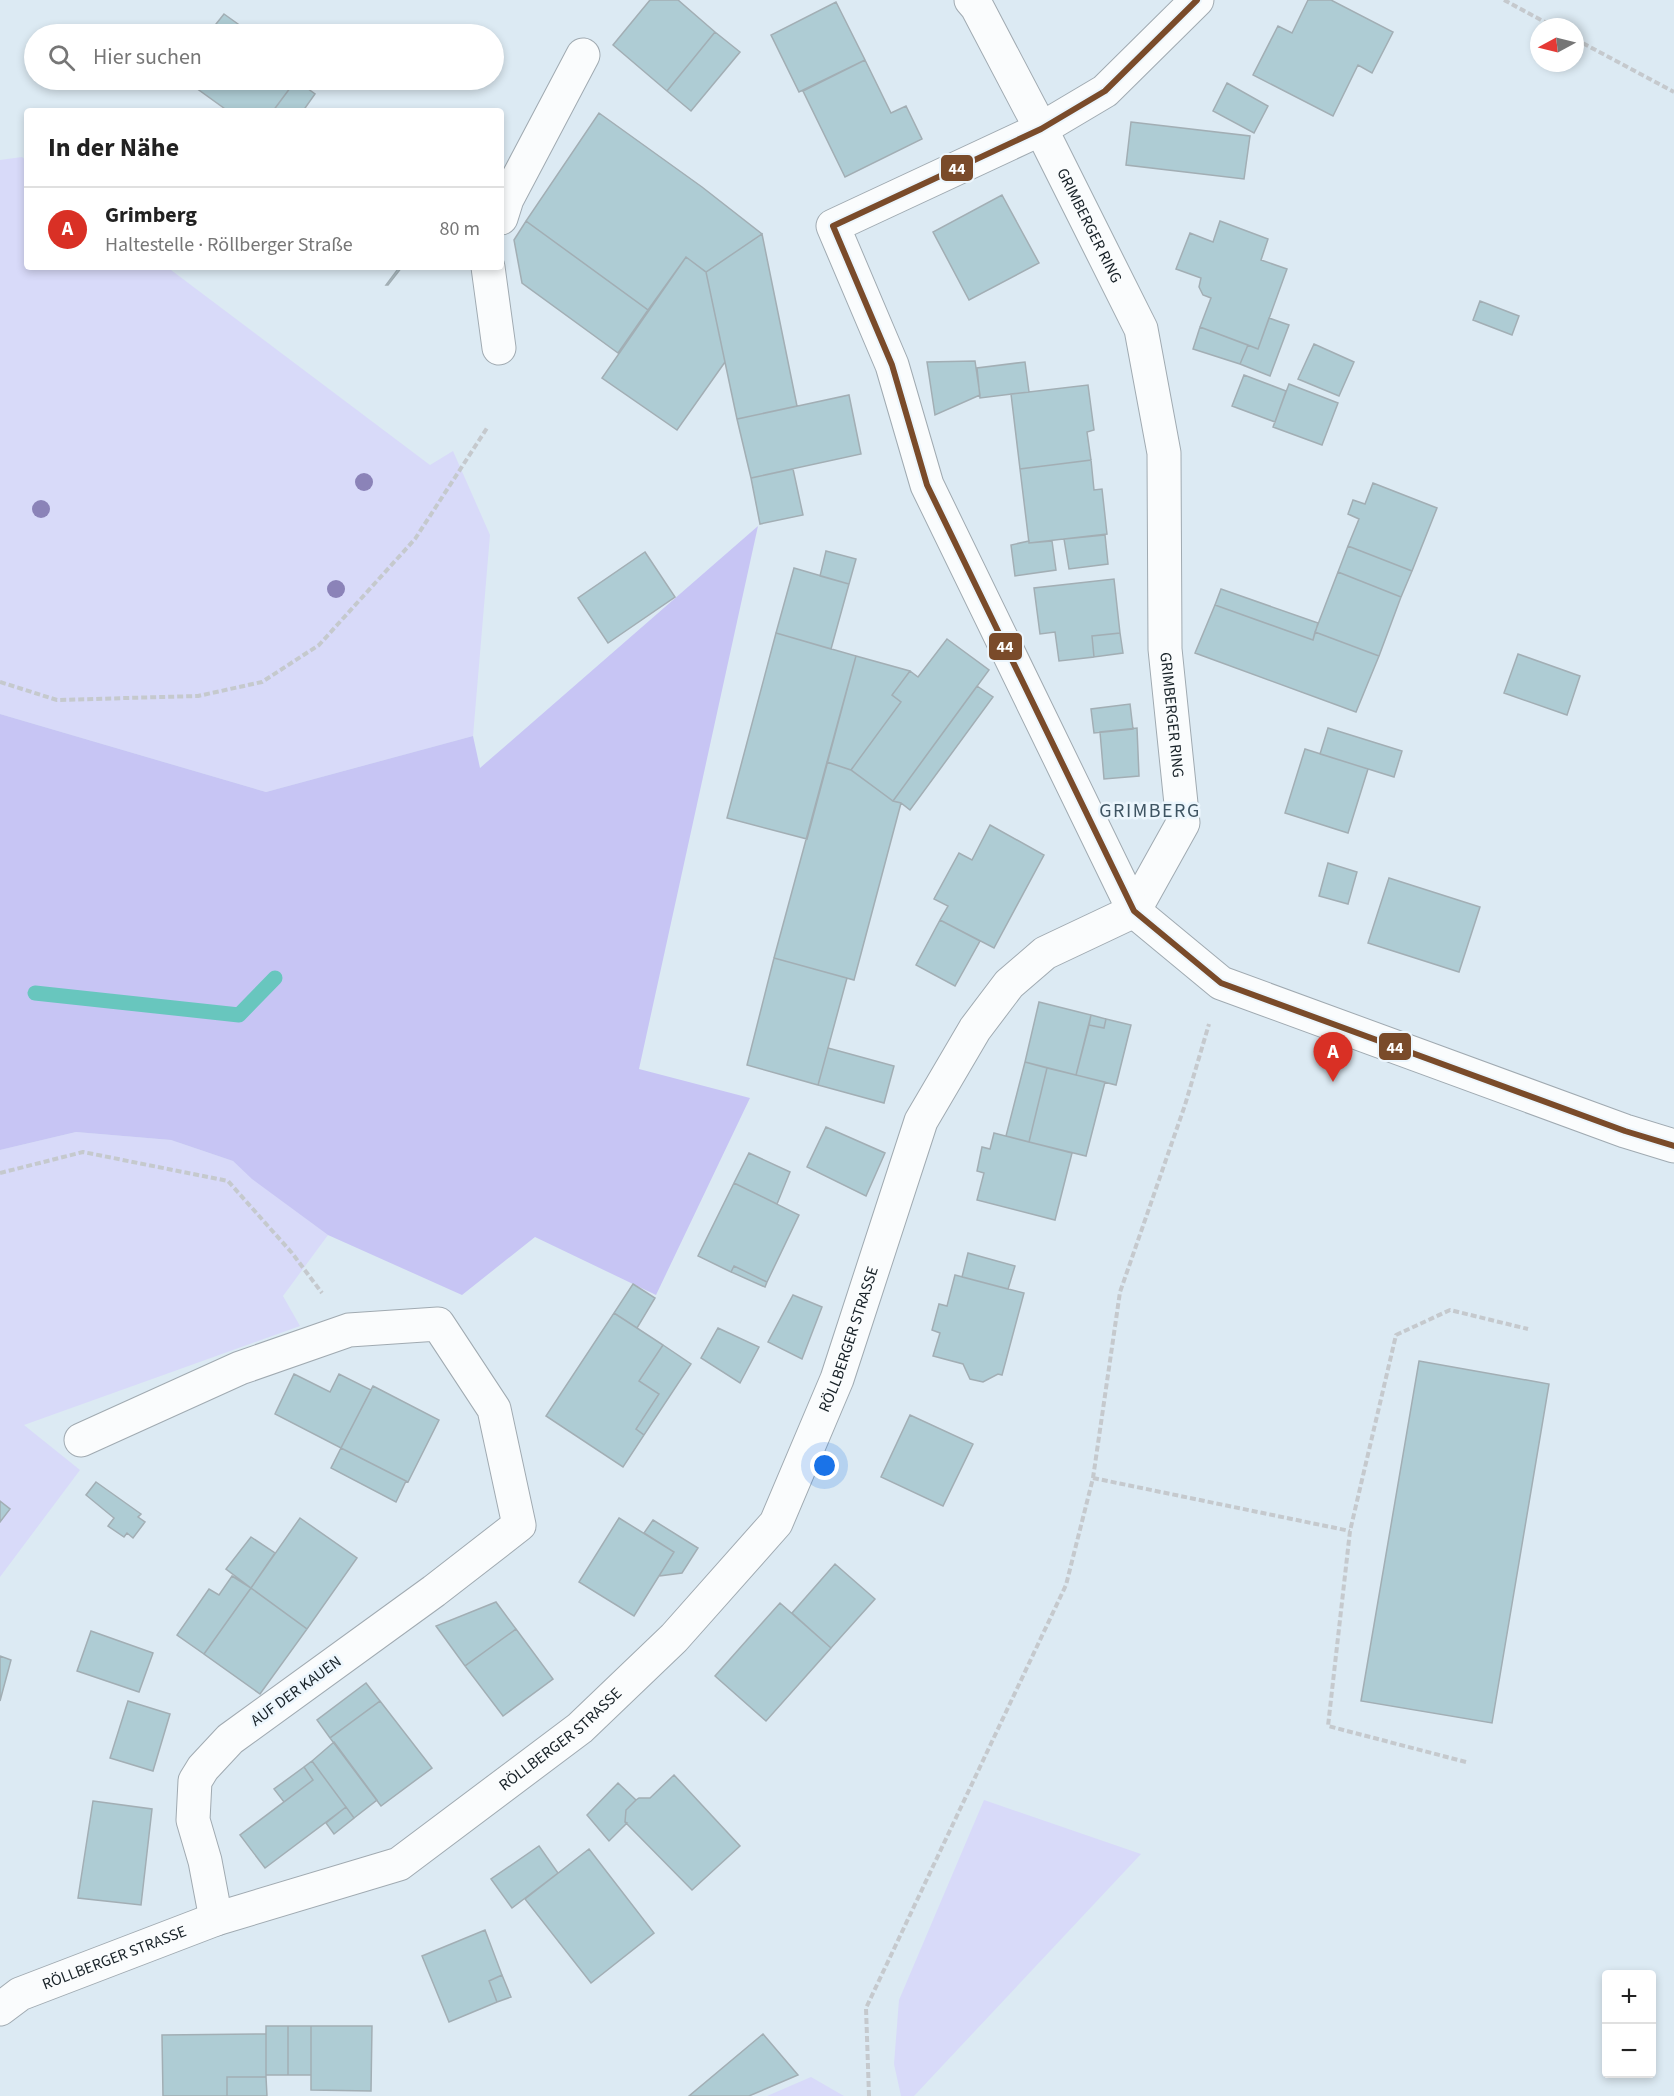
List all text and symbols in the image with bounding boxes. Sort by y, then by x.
north arrow [1530,18,1584,72]
search box [24,24,504,90]
icon: search [45,41,78,74]
text: Hier suchen [93,41,202,73]
text: In der Nähe [48,129,179,166]
line badge: 44 [940,154,974,182]
text: 44 [949,158,966,180]
street label: GRIMBERGER RING [1051,164,1127,287]
text: Grimberg [105,199,197,231]
text: A [62,215,73,243]
text: 80 m [440,215,480,243]
text: Haltestelle · Röllberger Straße [105,231,353,259]
line badge: 44 [988,632,1023,661]
text: 44 [997,636,1014,658]
street label: GRIMBERGER RING [1154,651,1189,779]
district label: GRIMBERG [1099,797,1201,825]
pin: A [1314,1032,1352,1082]
line badge: 44 [1378,1032,1412,1061]
text: 44 [1387,1037,1404,1059]
street label: RÖLLBERGER STRASSE [813,1264,884,1415]
your location [810,1451,839,1480]
street label: AUF DER KAUEN [246,1651,346,1731]
street label: RÖLLBERGER STRASSE [494,1683,627,1796]
street label: RÖLLBERGER STRASSE [39,1920,190,1995]
map controls [1602,1970,1656,2078]
button: + [1602,1970,1656,2024]
button: − [1602,2024,1656,2078]

